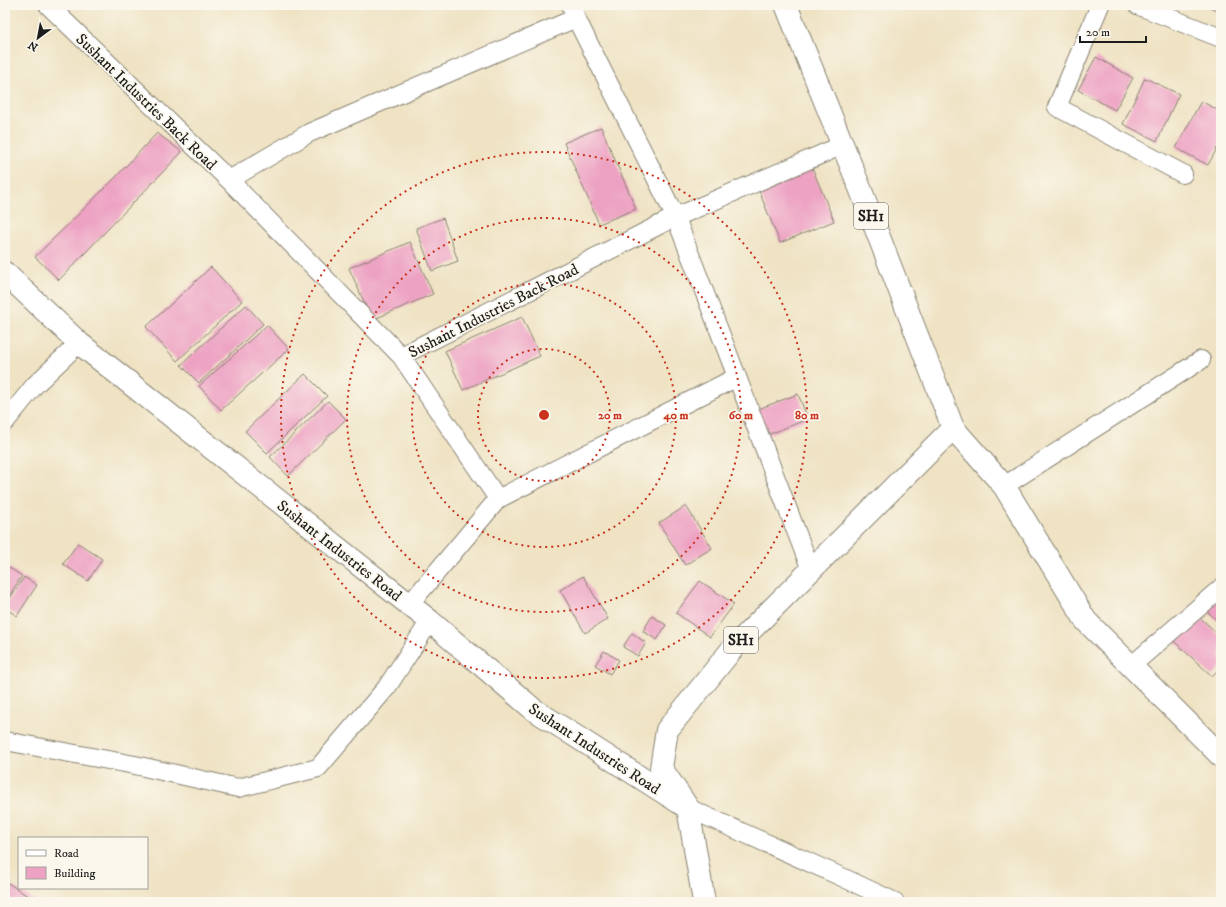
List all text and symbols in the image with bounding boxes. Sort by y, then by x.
north arrow [18,18,58,58]
scale bar [1080,18,1146,44]
text: 20 m [1086,25,1110,40]
street label: Sushant Industries Back Road [72,29,221,174]
text: N [26,37,41,54]
road number: SH1 [854,203,888,229]
street label: Sushant Industries Back Road [405,259,582,363]
centre of rings [537,408,551,422]
text: 20 m [598,408,622,423]
text: 40 m [663,408,688,423]
text: 60 m [729,408,753,423]
text: 80 m [795,408,819,423]
street label: Sushant Industries Road [273,496,406,606]
road number: SH1 [724,627,758,653]
street label: Sushant Industries Road [525,699,664,799]
legend [18,837,148,889]
text: Road [54,846,79,861]
text: Building [54,866,95,881]

